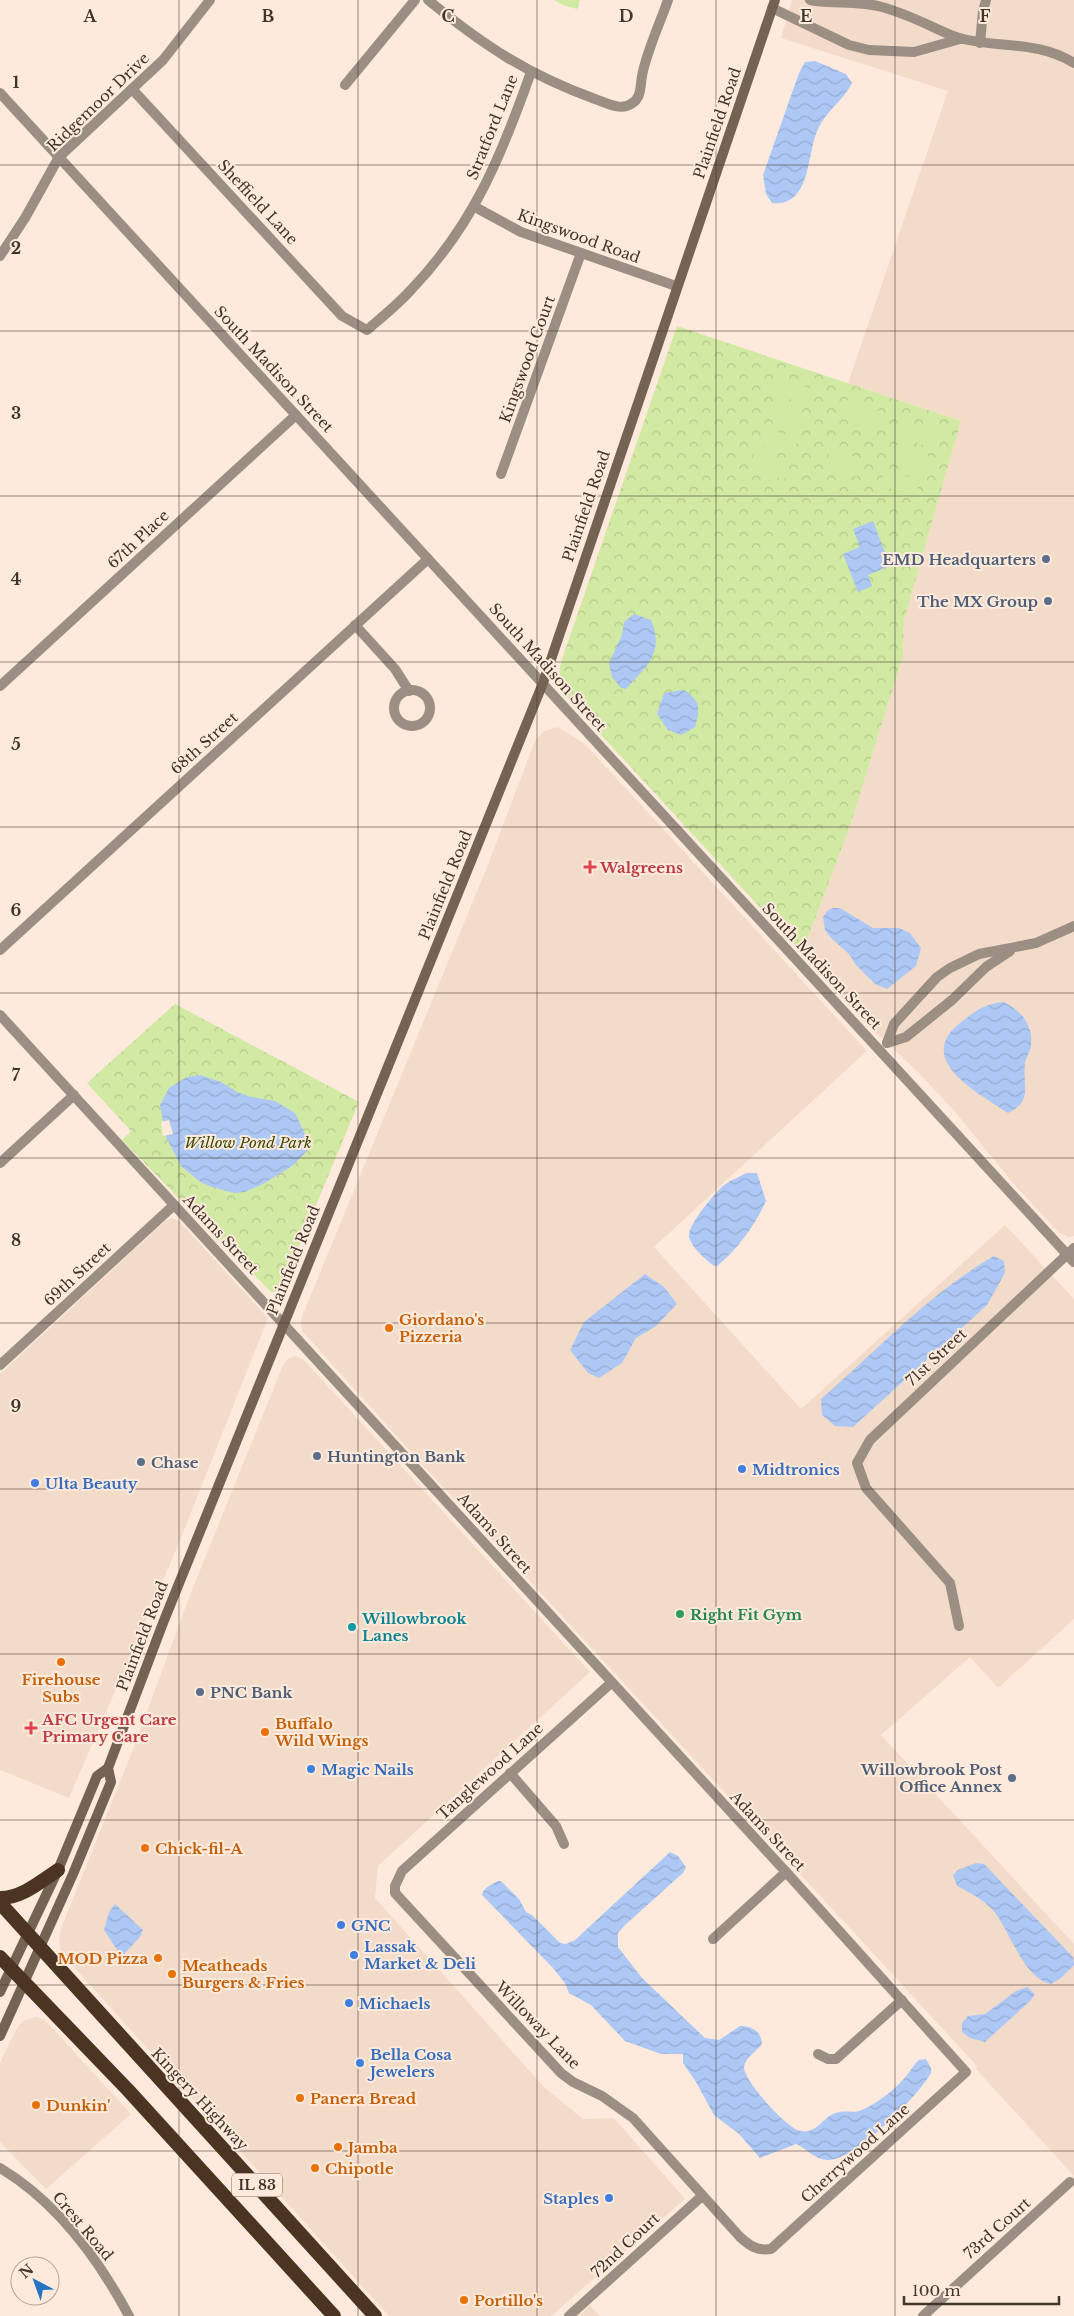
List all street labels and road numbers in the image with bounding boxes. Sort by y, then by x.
street label: Ridgemoor Drive [43,49,153,155]
street label: Plainfield Road [689,65,745,181]
street label: Stratford Lane [462,72,522,182]
street label: Sheffield Lane [214,156,302,248]
street label: Kingswood Road [515,205,643,267]
street label: Kingswood Court [495,292,559,425]
street label: South Madison Street [210,302,338,436]
street label: Plainfield Road [558,448,614,564]
street label: 67th Place [103,506,173,572]
street label: South Madison Street [485,599,611,735]
street label: 68th Street [166,708,242,778]
street label: Plainfield Road [414,827,476,943]
street label: South Madison Street [758,899,886,1033]
street label: Adams Street [179,1189,263,1278]
street label: Plainfield Road [262,1202,324,1318]
street label: 69th Street [40,1238,115,1310]
street label: 71st Street [902,1324,971,1390]
street label: Adams Street [453,1488,536,1578]
street label: Plainfield Road [112,1578,172,1694]
street label: Tanglewood Lane [433,1718,547,1824]
street label: Adams Street [726,1786,810,1875]
street label: Willoway Lane [491,1977,584,2073]
street label: Kingery Highway [148,2044,253,2155]
street label: Cherrywood Lane [797,2099,913,2207]
road number: IL 83 [232,2174,282,2196]
street label: Crest Road [49,2188,117,2264]
street label: 73rd Court [960,2193,1034,2263]
street label: 72nd Court [587,2208,663,2281]

